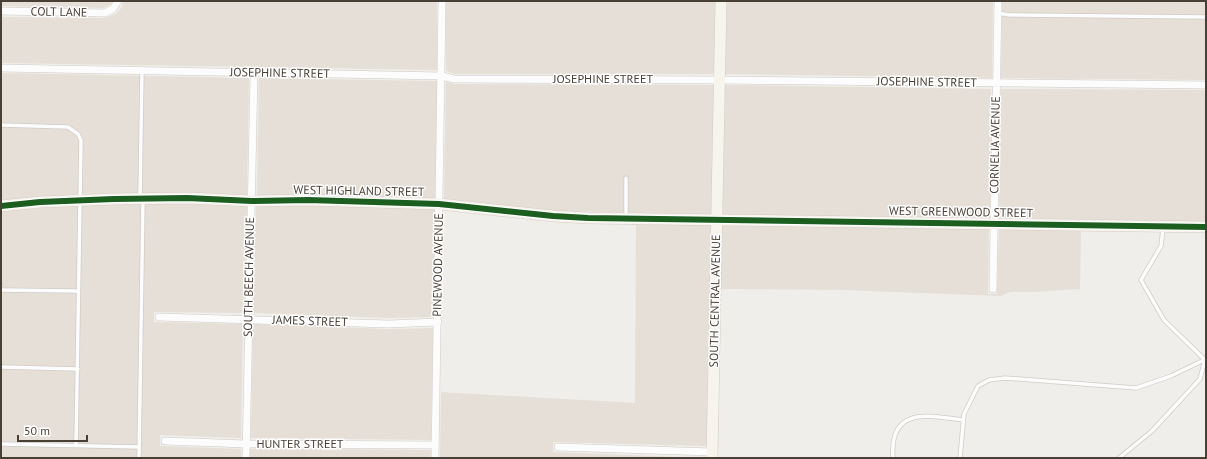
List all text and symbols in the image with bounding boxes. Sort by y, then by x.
street label: COLT LANE [31,4,87,19]
street label: JOSEPHINE STREET [229,64,331,81]
street label: JOSEPHINE STREET [552,71,653,86]
street label: JOSEPHINE STREET [876,73,978,90]
street label: CORNELIA AVENUE [986,96,1003,194]
street label: WEST HIGHLAND STREET [293,182,425,199]
street label: WEST GREENWOOD STREET [889,203,1034,220]
street label: PINEWOOD AVENUE [429,213,446,317]
street label: SOUTH BEECH AVENUE [240,217,257,337]
street label: SOUTH CENTRAL AVENUE [706,234,723,368]
street label: JAMES STREET [271,312,348,329]
scale bar [18,417,87,443]
text: 50 m [24,423,50,438]
street label: HUNTER STREET [256,436,344,451]

